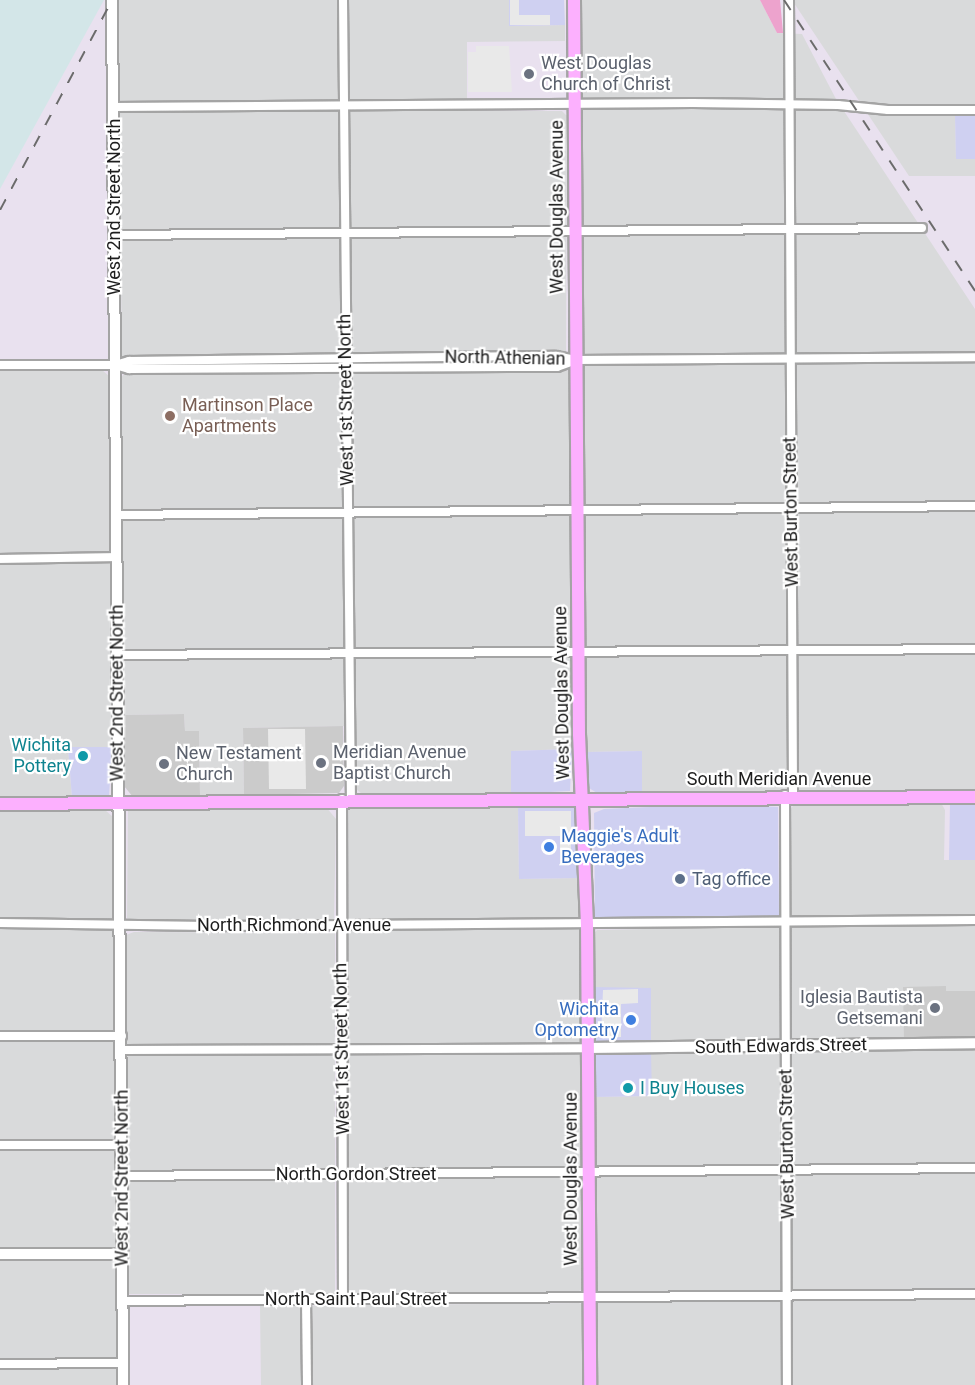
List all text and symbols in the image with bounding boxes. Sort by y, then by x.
place label: West Douglas Church of Christ [541,53,671,96]
marker: West Douglas Church of Christ [522,67,536,81]
street label: West 2nd Street North [103,119,125,295]
street label: West Douglas Avenue [546,120,568,294]
street label: West 1st Street North [334,314,358,486]
street label: North Athenian [444,346,566,370]
place label: Martinson Place Apartments [182,395,313,438]
marker: Martinson Place Apartments [163,409,177,423]
street label: West Burton Street [779,437,803,587]
street label: West 2nd Street North [106,605,128,781]
street label: West Douglas Avenue [550,606,574,780]
place label: Wichita Pottery [11,735,71,777]
place label: Meridian Avenue Baptist Church [333,742,466,784]
place label: New Testament Church [176,743,302,786]
marker: Wichita Pottery [76,749,90,763]
marker: Meridian Avenue Baptist Church [314,756,328,770]
marker: New Testament Church [157,757,171,771]
street label: South Meridian Avenue [687,768,871,790]
place label: Maggie's Adult Beverages [561,826,679,868]
marker: Maggie's Adult Beverages [542,840,556,854]
place label: Tag office [692,868,771,890]
marker: Tag office [673,872,687,886]
street label: North Richmond Avenue [197,914,391,936]
street label: West 1st Street North [330,963,354,1135]
place label: Iglesia Bautista Getsemani [800,987,923,1030]
place label: Wichita Optometry [535,999,619,1042]
marker: Iglesia Bautista Getsemani [928,1001,942,1015]
marker: Wichita Optometry [624,1013,638,1027]
street label: South Edwards Street [695,1034,867,1058]
street label: West Burton Street [775,1069,799,1219]
place label: I Buy Houses [640,1077,745,1099]
marker: I Buy Houses [621,1081,635,1095]
street label: West 2nd Street North [111,1090,133,1266]
street label: West Douglas Avenue [560,1092,582,1266]
street label: North Gordon Street [276,1163,436,1185]
street label: North Saint Paul Street [265,1288,447,1310]

